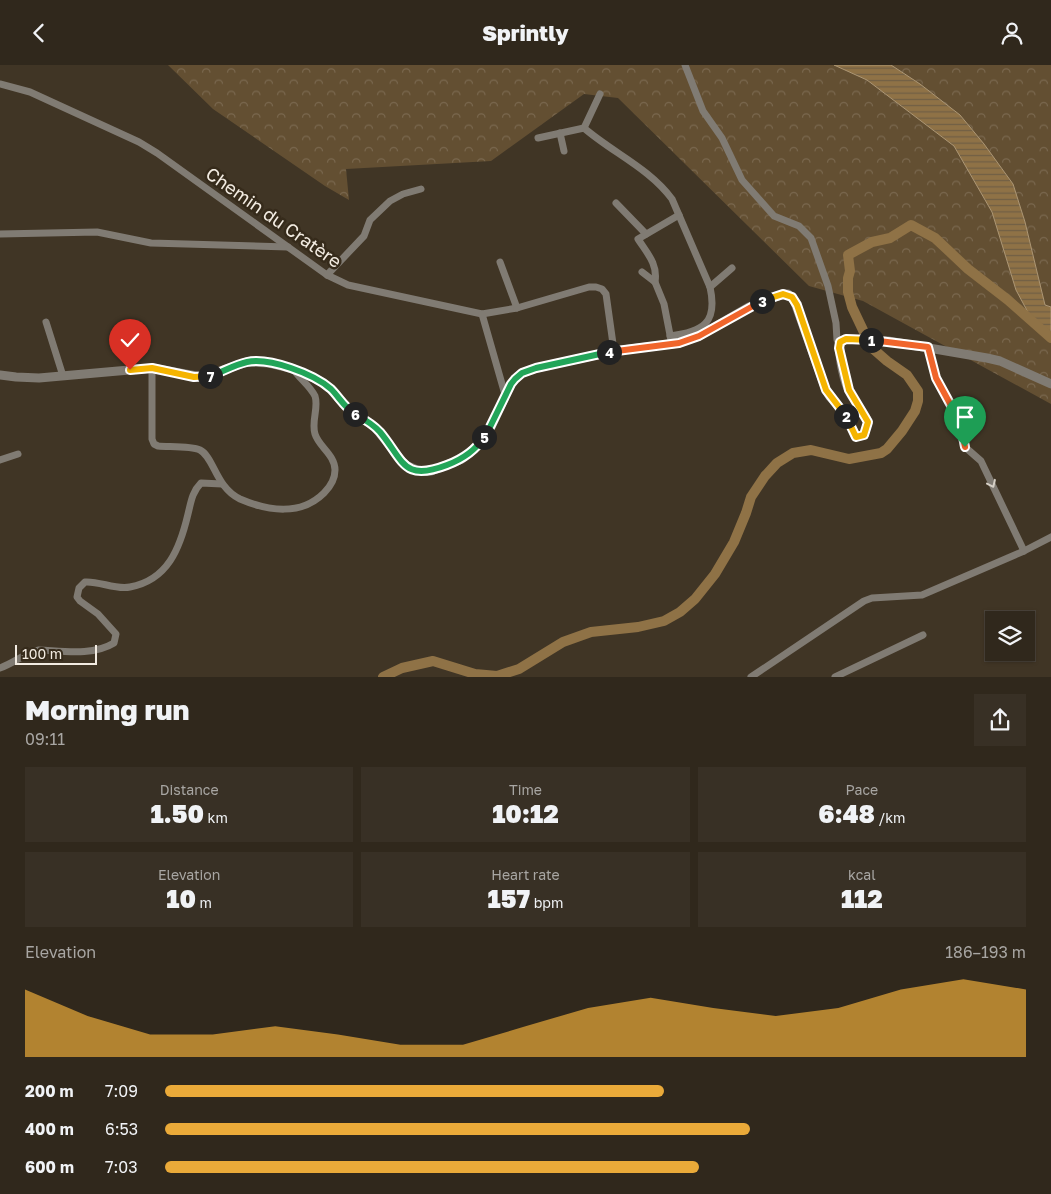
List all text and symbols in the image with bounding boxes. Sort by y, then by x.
icon: back [25,19,53,47]
text: Sprintly [482,19,569,46]
icon: person [998,19,1026,47]
street label: Chemin du Cratère [202,162,346,272]
pin: 3 [750,289,774,313]
text: 3 [758,293,767,310]
pin [109,319,151,370]
icon: check [116,326,144,354]
pin: 1 [858,327,884,353]
text: 1 [868,332,875,349]
pin: 4 [596,339,622,365]
text: 4 [605,344,614,361]
pin: 7 [198,363,222,389]
text: 7 [207,368,214,385]
pin [944,396,986,447]
pin: 6 [342,401,368,427]
pin: 2 [834,403,858,429]
icon: arrive [951,403,979,431]
text: 6 [351,406,360,423]
text: 2 [842,408,851,425]
pin: 5 [472,425,496,449]
text: 5 [480,429,489,446]
one-way arrow [985,479,996,488]
map controls [985,611,1035,661]
button: layers [985,611,1035,661]
scale bar [15,641,98,665]
text: 100 m [22,645,62,662]
text: Morning run [25,693,189,726]
button: share [974,694,1026,746]
text: 09:11 [25,729,65,749]
text: Distance [160,781,219,798]
text: Time [509,781,542,798]
text: Pace [845,781,878,798]
text: 1.50 [150,798,204,829]
text: 10:12 [492,798,559,829]
text: 6:48 [818,798,875,829]
text: km [204,809,228,826]
text: /km [875,809,905,826]
text: Elevation [158,866,220,883]
text: Heart rate [491,866,560,883]
text: kcal [848,866,876,883]
text: 10 [166,883,196,914]
text: 157 [488,883,530,914]
text: 112 [841,883,883,914]
text: m [196,894,212,911]
text: bpm [530,894,563,911]
text: Elevation [25,942,96,962]
text: 186–193 m [945,942,1026,962]
text: 200 m [25,1081,74,1101]
text: 7:09 [105,1081,138,1101]
text: 400 m [25,1119,74,1139]
text: 6:53 [105,1119,138,1139]
text: 600 m [25,1157,74,1177]
text: 7:03 [105,1157,138,1177]

